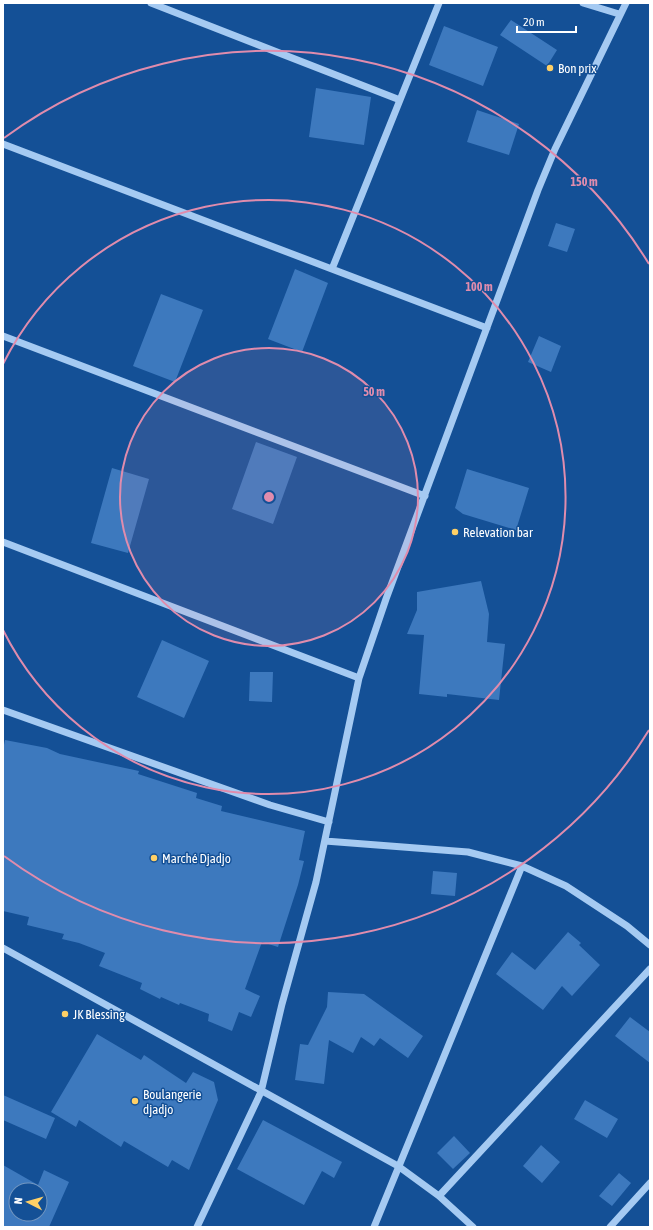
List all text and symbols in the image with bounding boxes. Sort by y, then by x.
scale bar [517,8,576,34]
text: 20 m [523,15,545,29]
place label: Bon prix [558,61,597,76]
marker: Bon prix [545,63,555,73]
text: 150 m [570,175,598,189]
text: 100 m [465,280,493,294]
text: 50 m [363,385,385,399]
centre of rings [262,490,276,504]
place label: Relevation bar [463,525,533,540]
marker: Relevation bar [450,527,460,537]
place label: Marché Djadjo [162,851,231,866]
marker: Marché Djadjo [149,853,159,863]
place label: JK Blessing [73,1007,125,1022]
marker: JK Blessing [60,1009,70,1019]
place label: Boulangerie djadjo [143,1087,201,1117]
marker: Boulangerie djadjo [130,1096,140,1106]
north arrow [8,1182,48,1222]
text: N [12,1197,24,1205]

